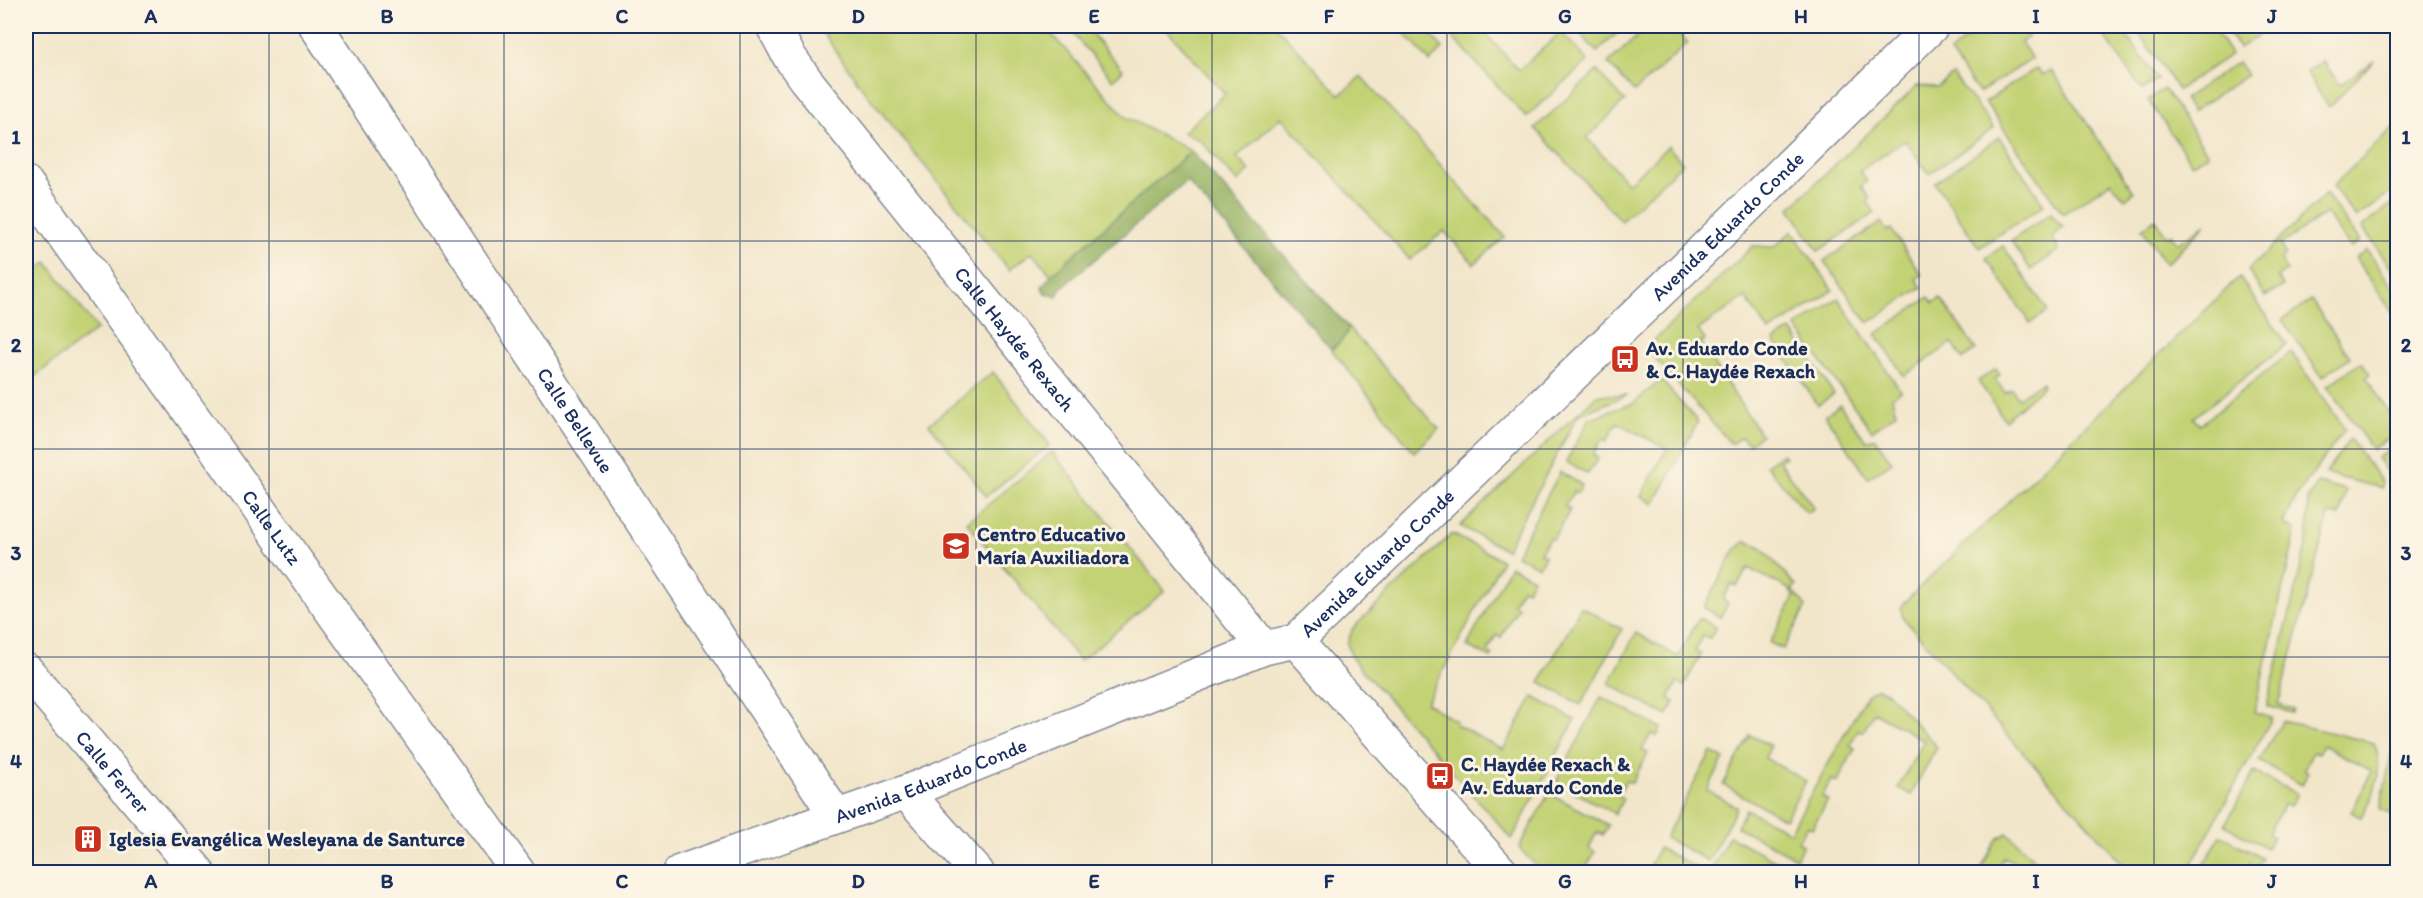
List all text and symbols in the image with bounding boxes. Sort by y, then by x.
text: A [144,4,158,28]
text: B [381,4,394,28]
text: C [616,4,629,28]
text: D [851,4,865,28]
text: E [1088,4,1100,28]
text: F [1324,4,1335,28]
text: G [1558,4,1572,28]
text: H [1794,4,1808,28]
text: I [2032,4,2040,28]
text: J [2266,4,2277,28]
text: 1 [11,125,21,149]
text: 1 [2401,125,2411,149]
street label: Avenida Eduardo Conde [1646,146,1809,306]
street label: Calle Haydée Rexach [949,262,1080,416]
text: 2 [11,333,22,357]
text: 2 [2401,333,2412,357]
place label: Av. Eduardo Conde & C. Haydée Rexach [1645,336,1816,384]
bus stop icon: Av. Eduardo Conde & C. Haydée Rexach [1609,343,1641,375]
street label: Calle Bellevue [532,363,619,478]
street label: Avenida Eduardo Conde [1295,484,1459,642]
street label: Calle Lutz [237,485,307,570]
place label: Centro Educativo María Auxiliadora [977,522,1129,569]
school or university icon: Centro Educativo María Auxiliadora [940,530,972,562]
text: 3 [11,541,22,565]
text: 3 [2401,541,2412,565]
street label: Calle Ferrer [71,726,155,819]
street label: Avenida Eduardo Conde [832,733,1030,828]
text: 4 [10,749,22,773]
text: 4 [2400,749,2412,773]
place label: C. Haydée Rexach & Av. Eduardo Conde [1460,752,1630,799]
bus stop icon: C. Haydée Rexach & Av. Eduardo Conde [1424,760,1456,792]
building icon: Iglesia Evangélica Wesleyana de Santurce [72,823,104,855]
place label: Iglesia Evangélica Wesleyana de Santurce [109,827,466,852]
text: A [144,869,158,893]
text: B [381,869,394,893]
text: C [616,869,629,893]
text: D [851,869,865,893]
text: E [1088,869,1100,893]
text: F [1324,869,1335,893]
text: G [1558,869,1572,893]
text: H [1794,869,1808,893]
text: I [2032,869,2040,893]
text: J [2266,869,2277,893]

